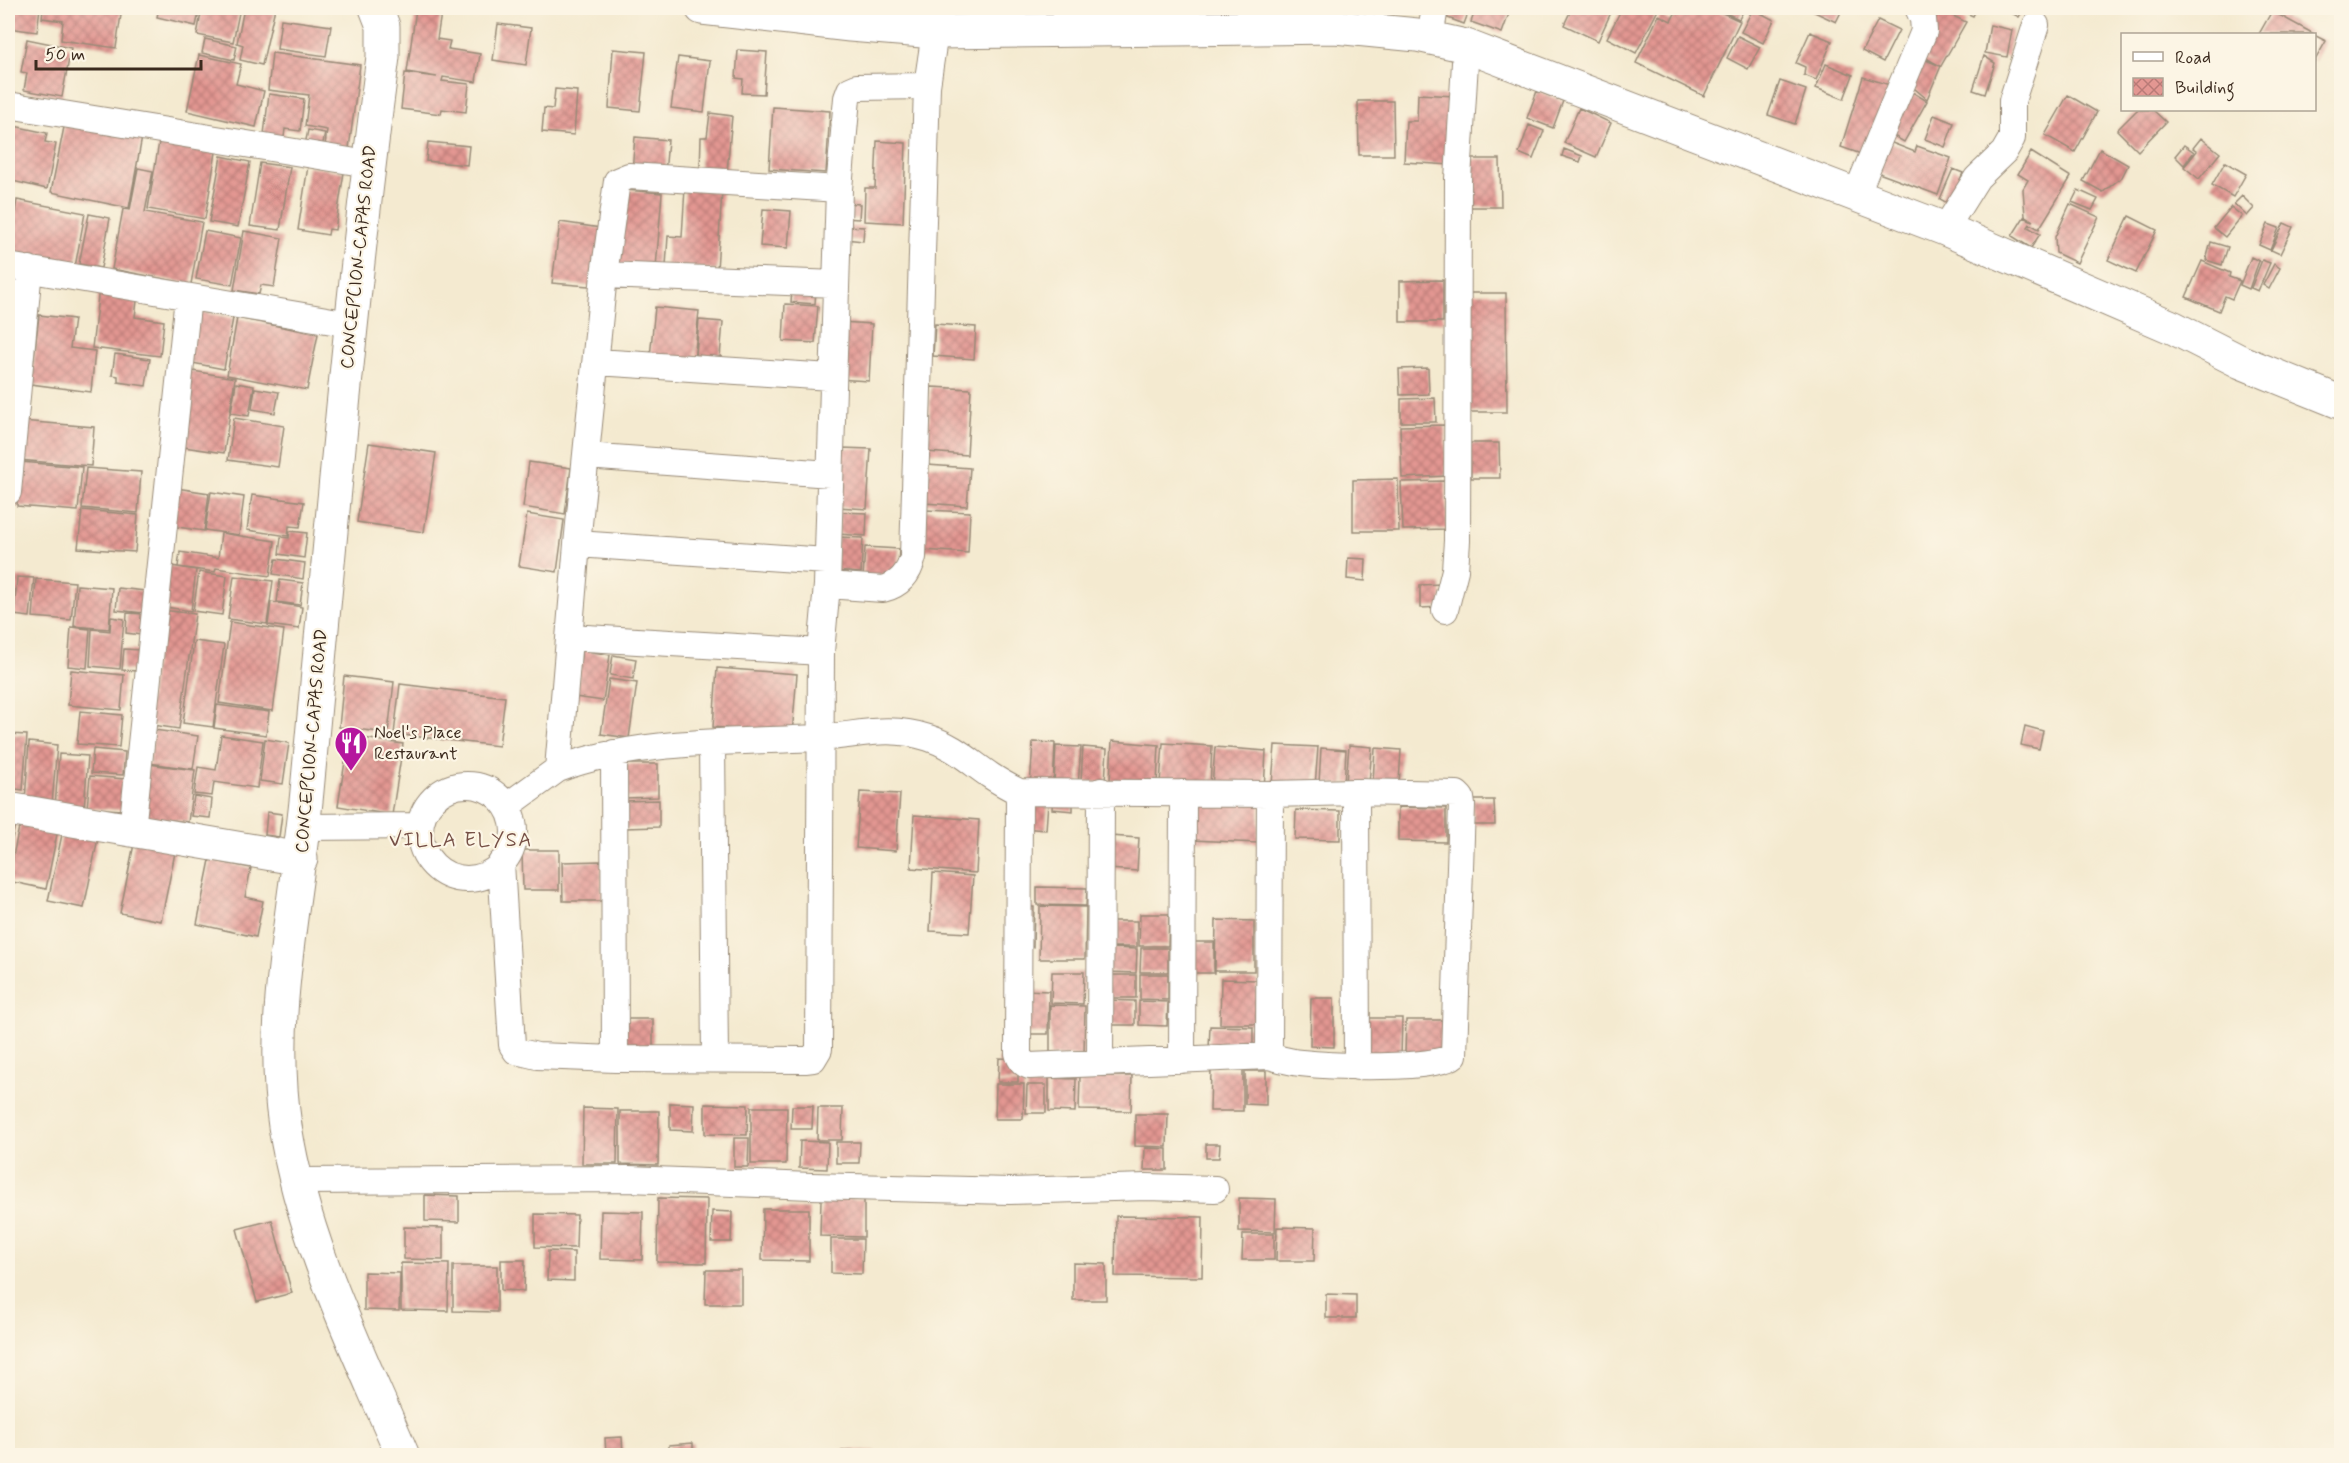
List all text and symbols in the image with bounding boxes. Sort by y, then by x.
scale bar [36,33,201,71]
legend [2121,33,2316,111]
text: 50 m [45,43,85,67]
text: Road [2175,46,2211,70]
text: Building [2175,76,2235,102]
street label: CONCEPCION-CAPAS ROAD [335,144,383,370]
street label: CONCEPCION-CAPAS ROAD [290,628,334,854]
place label: Noel's Place Restaurant [374,721,462,766]
restaurant icon: Noel's Place Restaurant [333,725,369,772]
district label: VILLA ELYSA [389,827,533,854]

